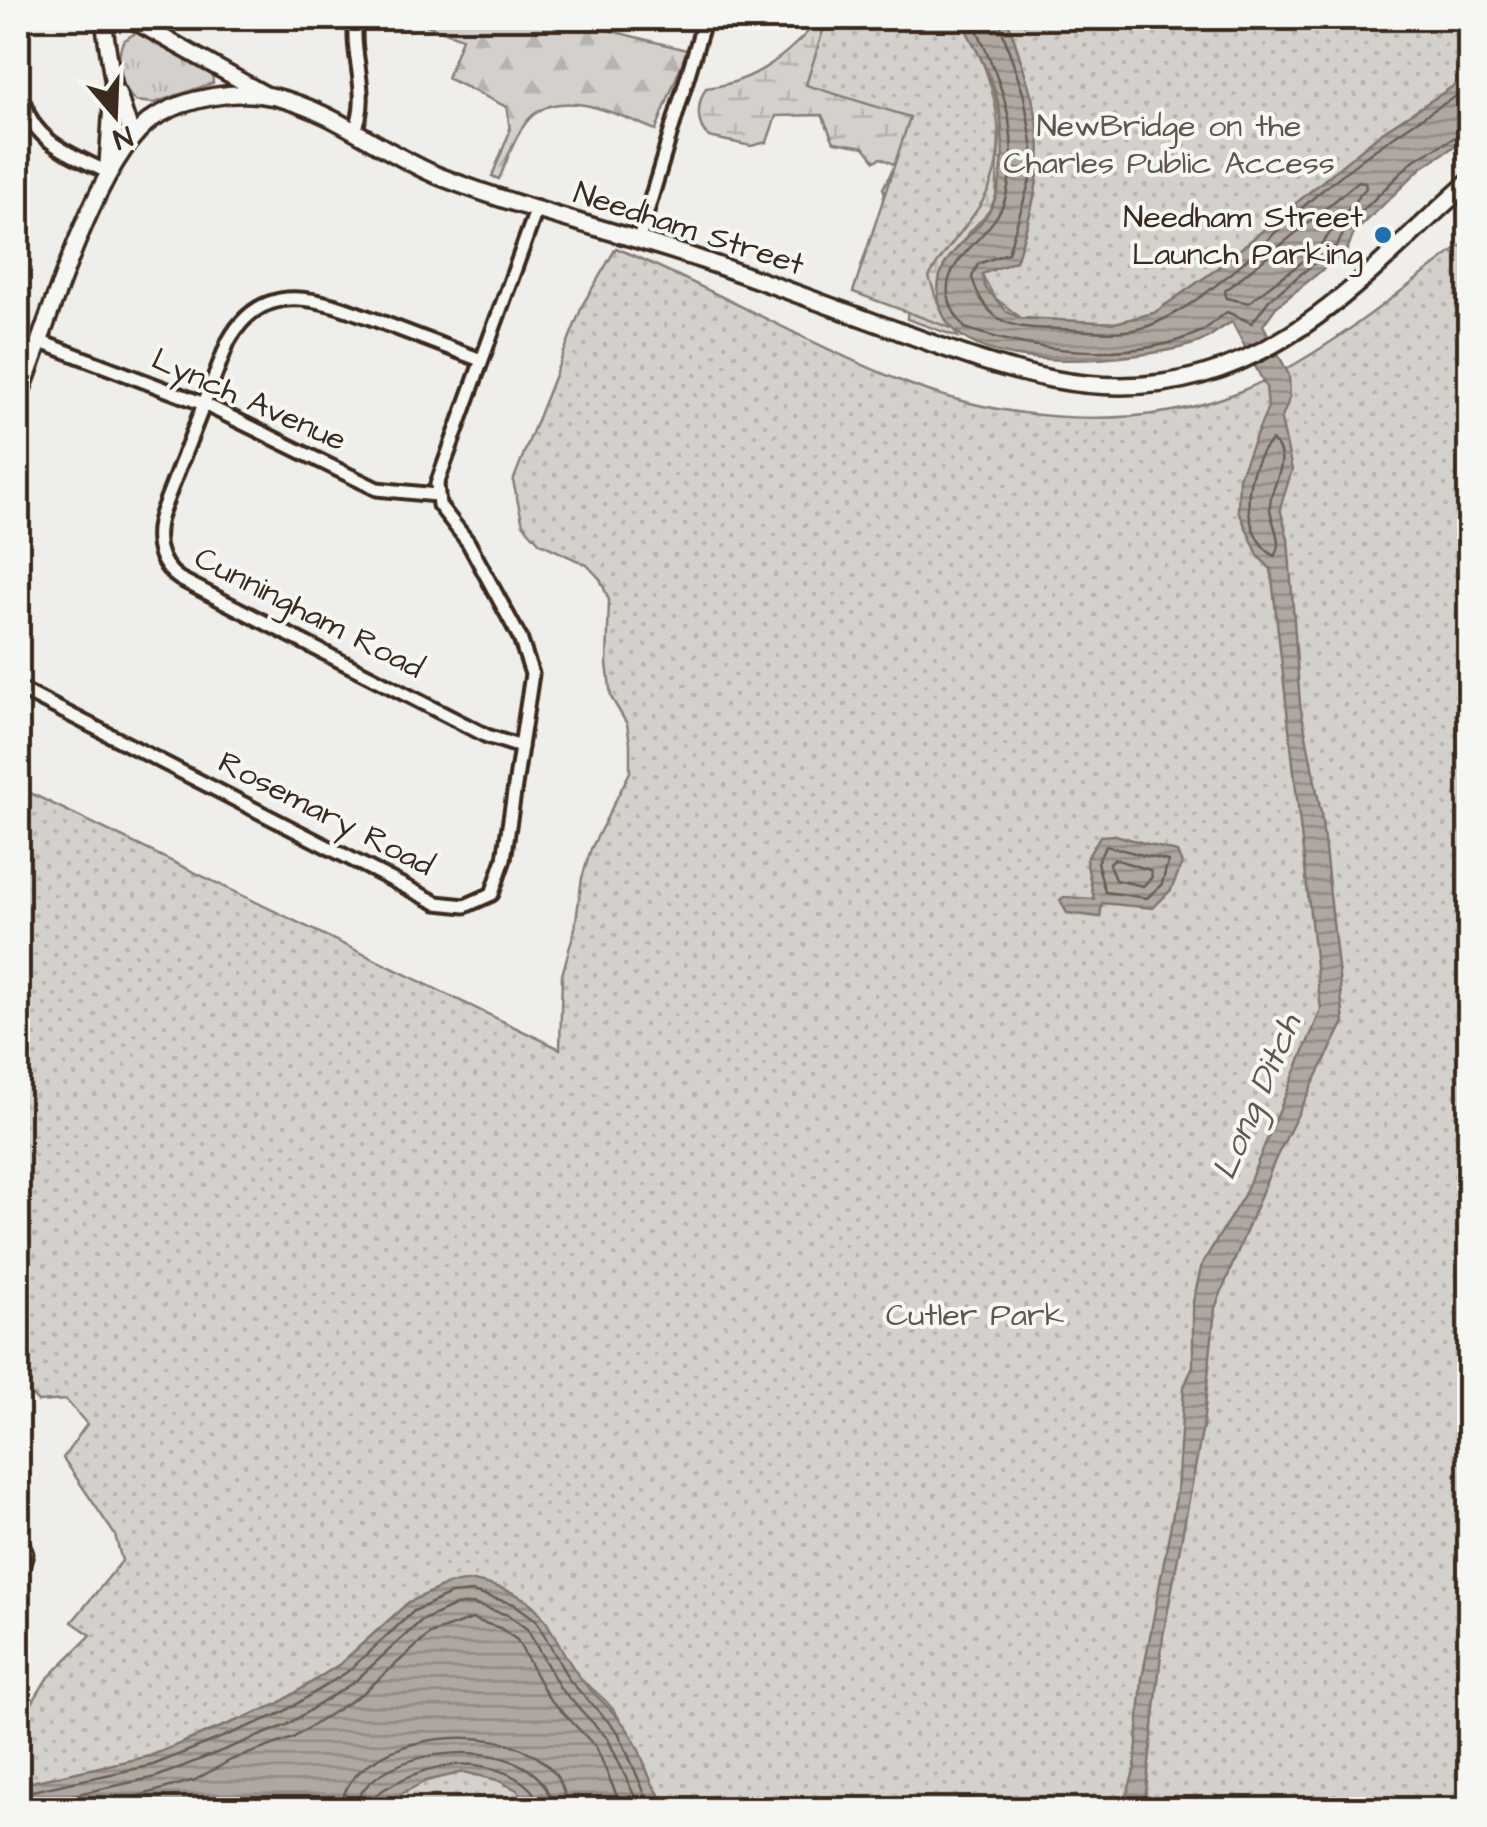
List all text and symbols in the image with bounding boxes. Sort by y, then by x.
north arrow [65,65,165,165]
park label: NewBridge on the Charles Public Access [1003,104,1335,186]
text: N [108,116,137,159]
street label: Needham Street [568,171,810,287]
place label: Needham Street Launch Parking [1123,195,1363,277]
marker: Needham Street Launch Parking [1372,224,1394,246]
street label: Lynch Avenue [145,337,353,463]
street label: Cunningham Road [187,536,431,690]
street label: Rosemary Road [210,740,442,888]
water label: Long Ditch [1200,1005,1315,1188]
park label: Cutler Park [886,1293,1065,1338]

